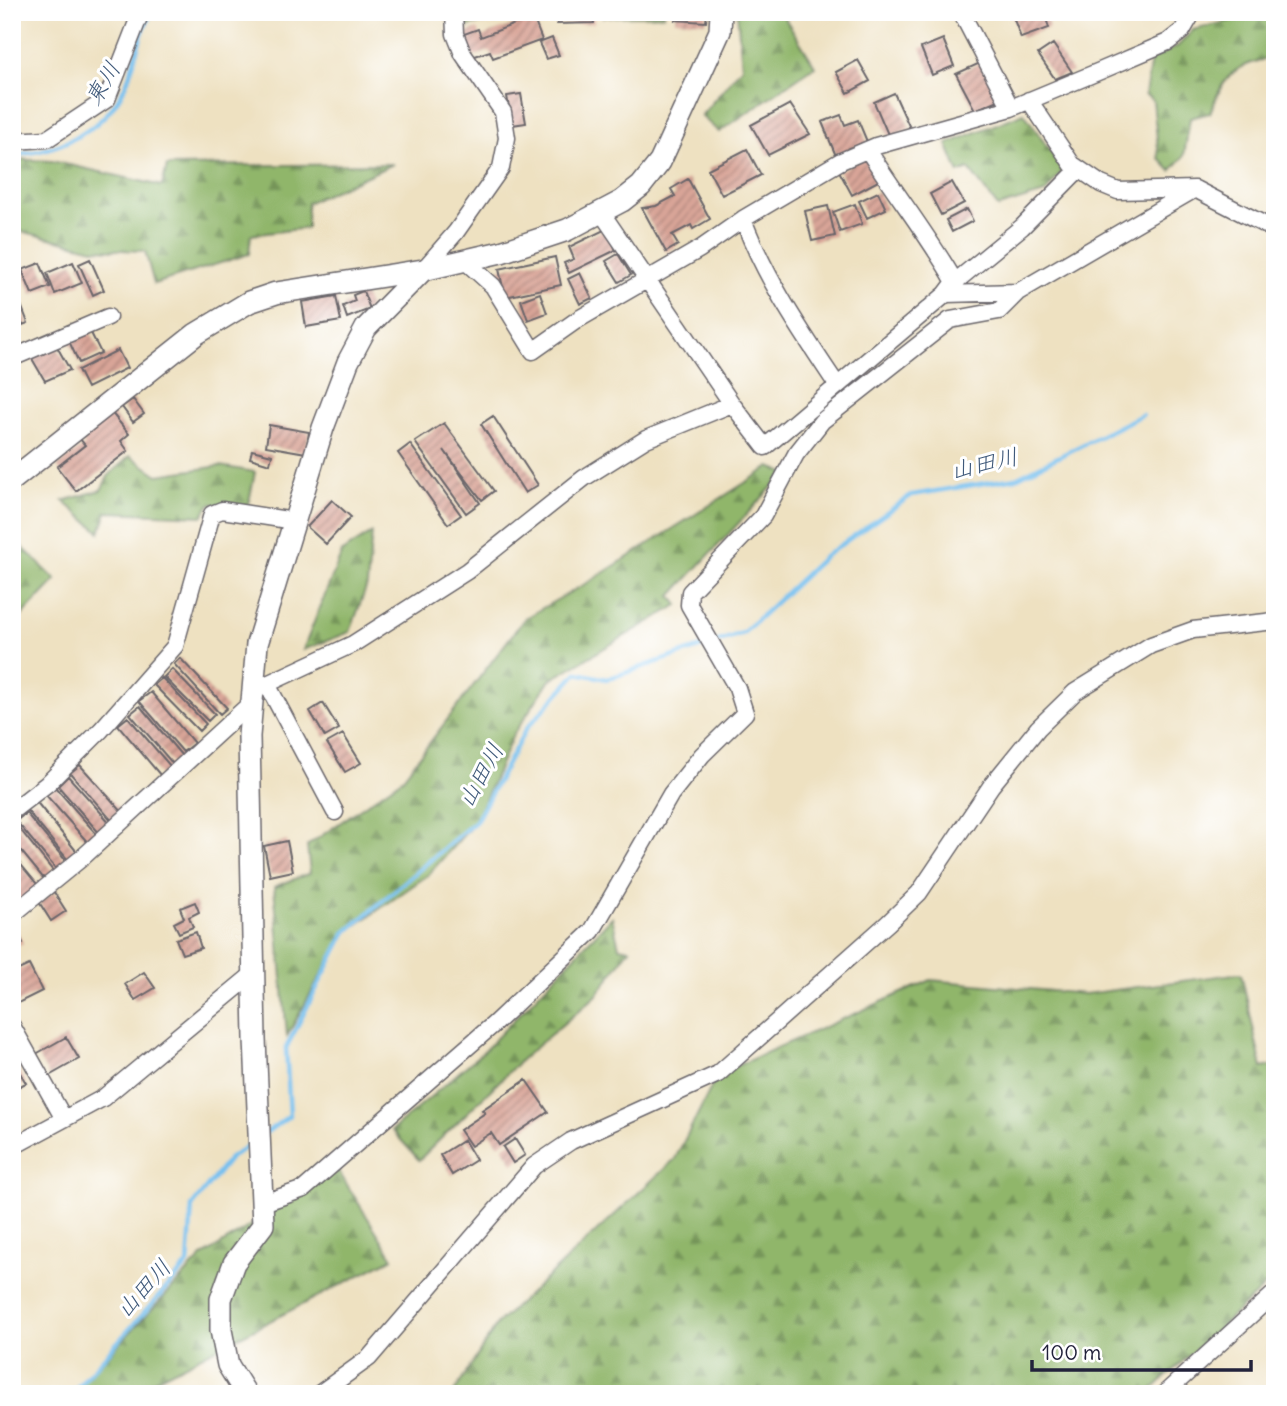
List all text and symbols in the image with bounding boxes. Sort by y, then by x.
water label: 東川 [78,56,126,110]
water label: 山田川 [947,441,1021,485]
water label: 山田川 [451,738,509,812]
water label: 山田川 [109,1253,177,1323]
scale bar [1032,1329,1250,1373]
text: 100 m [1042,1339,1101,1366]

